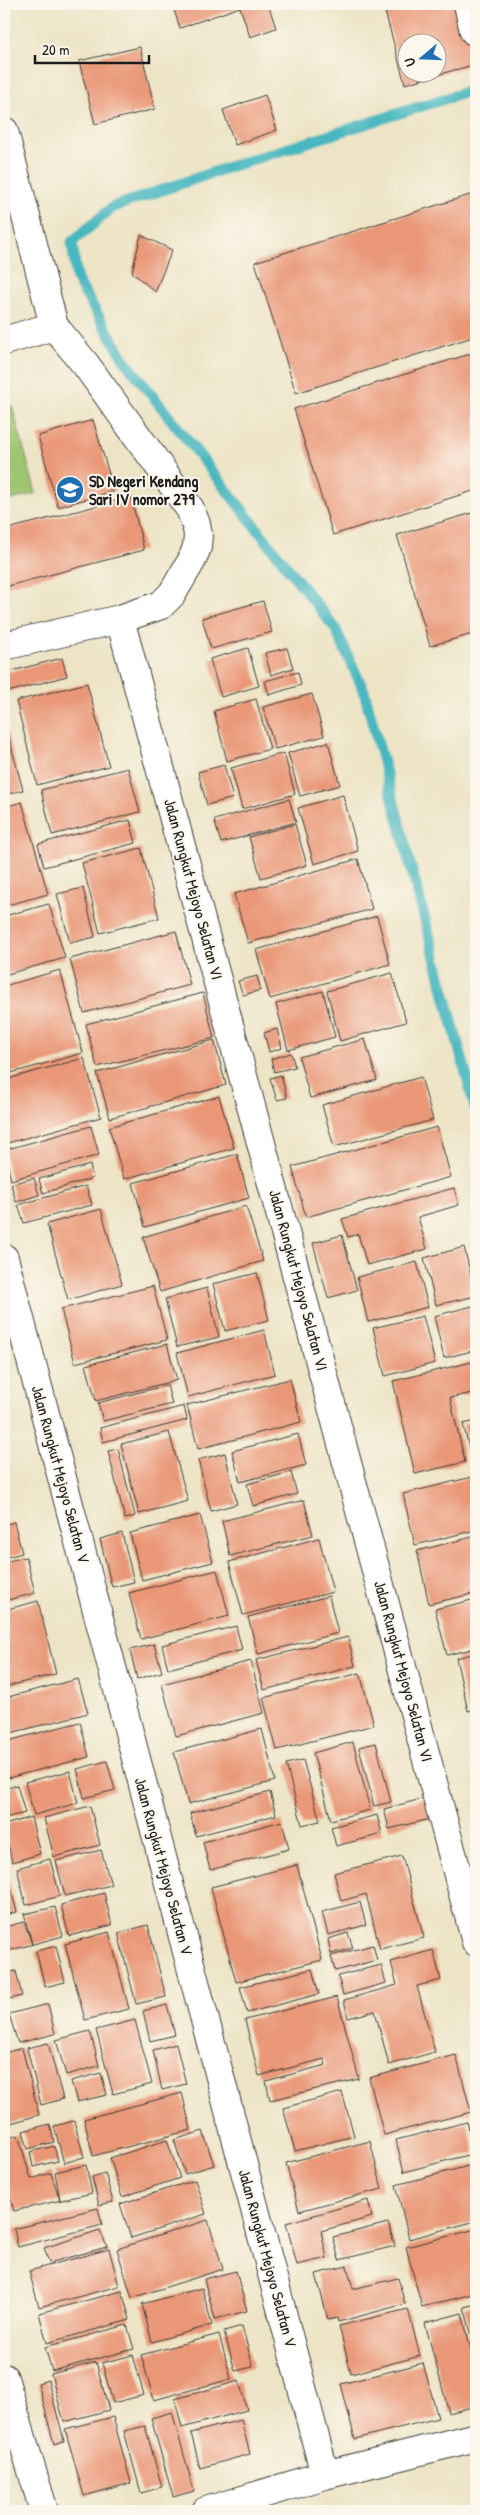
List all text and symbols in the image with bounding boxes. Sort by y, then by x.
scale bar [35,32,149,64]
north arrow [398,32,448,82]
text: 20 m [42,39,69,60]
text: U [399,55,419,69]
place label: SD Negeri Kendang Sari IV nomor 279 [89,470,198,510]
school or university icon: SD Negeri Kendang Sari IV nomor 279 [55,475,85,505]
street label: Jalan Rungkut Mejoyo Selatan VI [159,796,229,982]
street label: Jalan Rungkut Mejoyo Selatan VI [264,1187,334,1373]
street label: Jalan Rungkut Mejoyo Selatan V [27,1383,95,1565]
street label: Jalan Rungkut Mejoyo Selatan VI [369,1578,439,1764]
street label: Jalan Rungkut Mejoyo Selatan V [130,1775,198,1957]
street label: Jalan Rungkut Mejoyo Selatan V [234,2167,302,2349]

